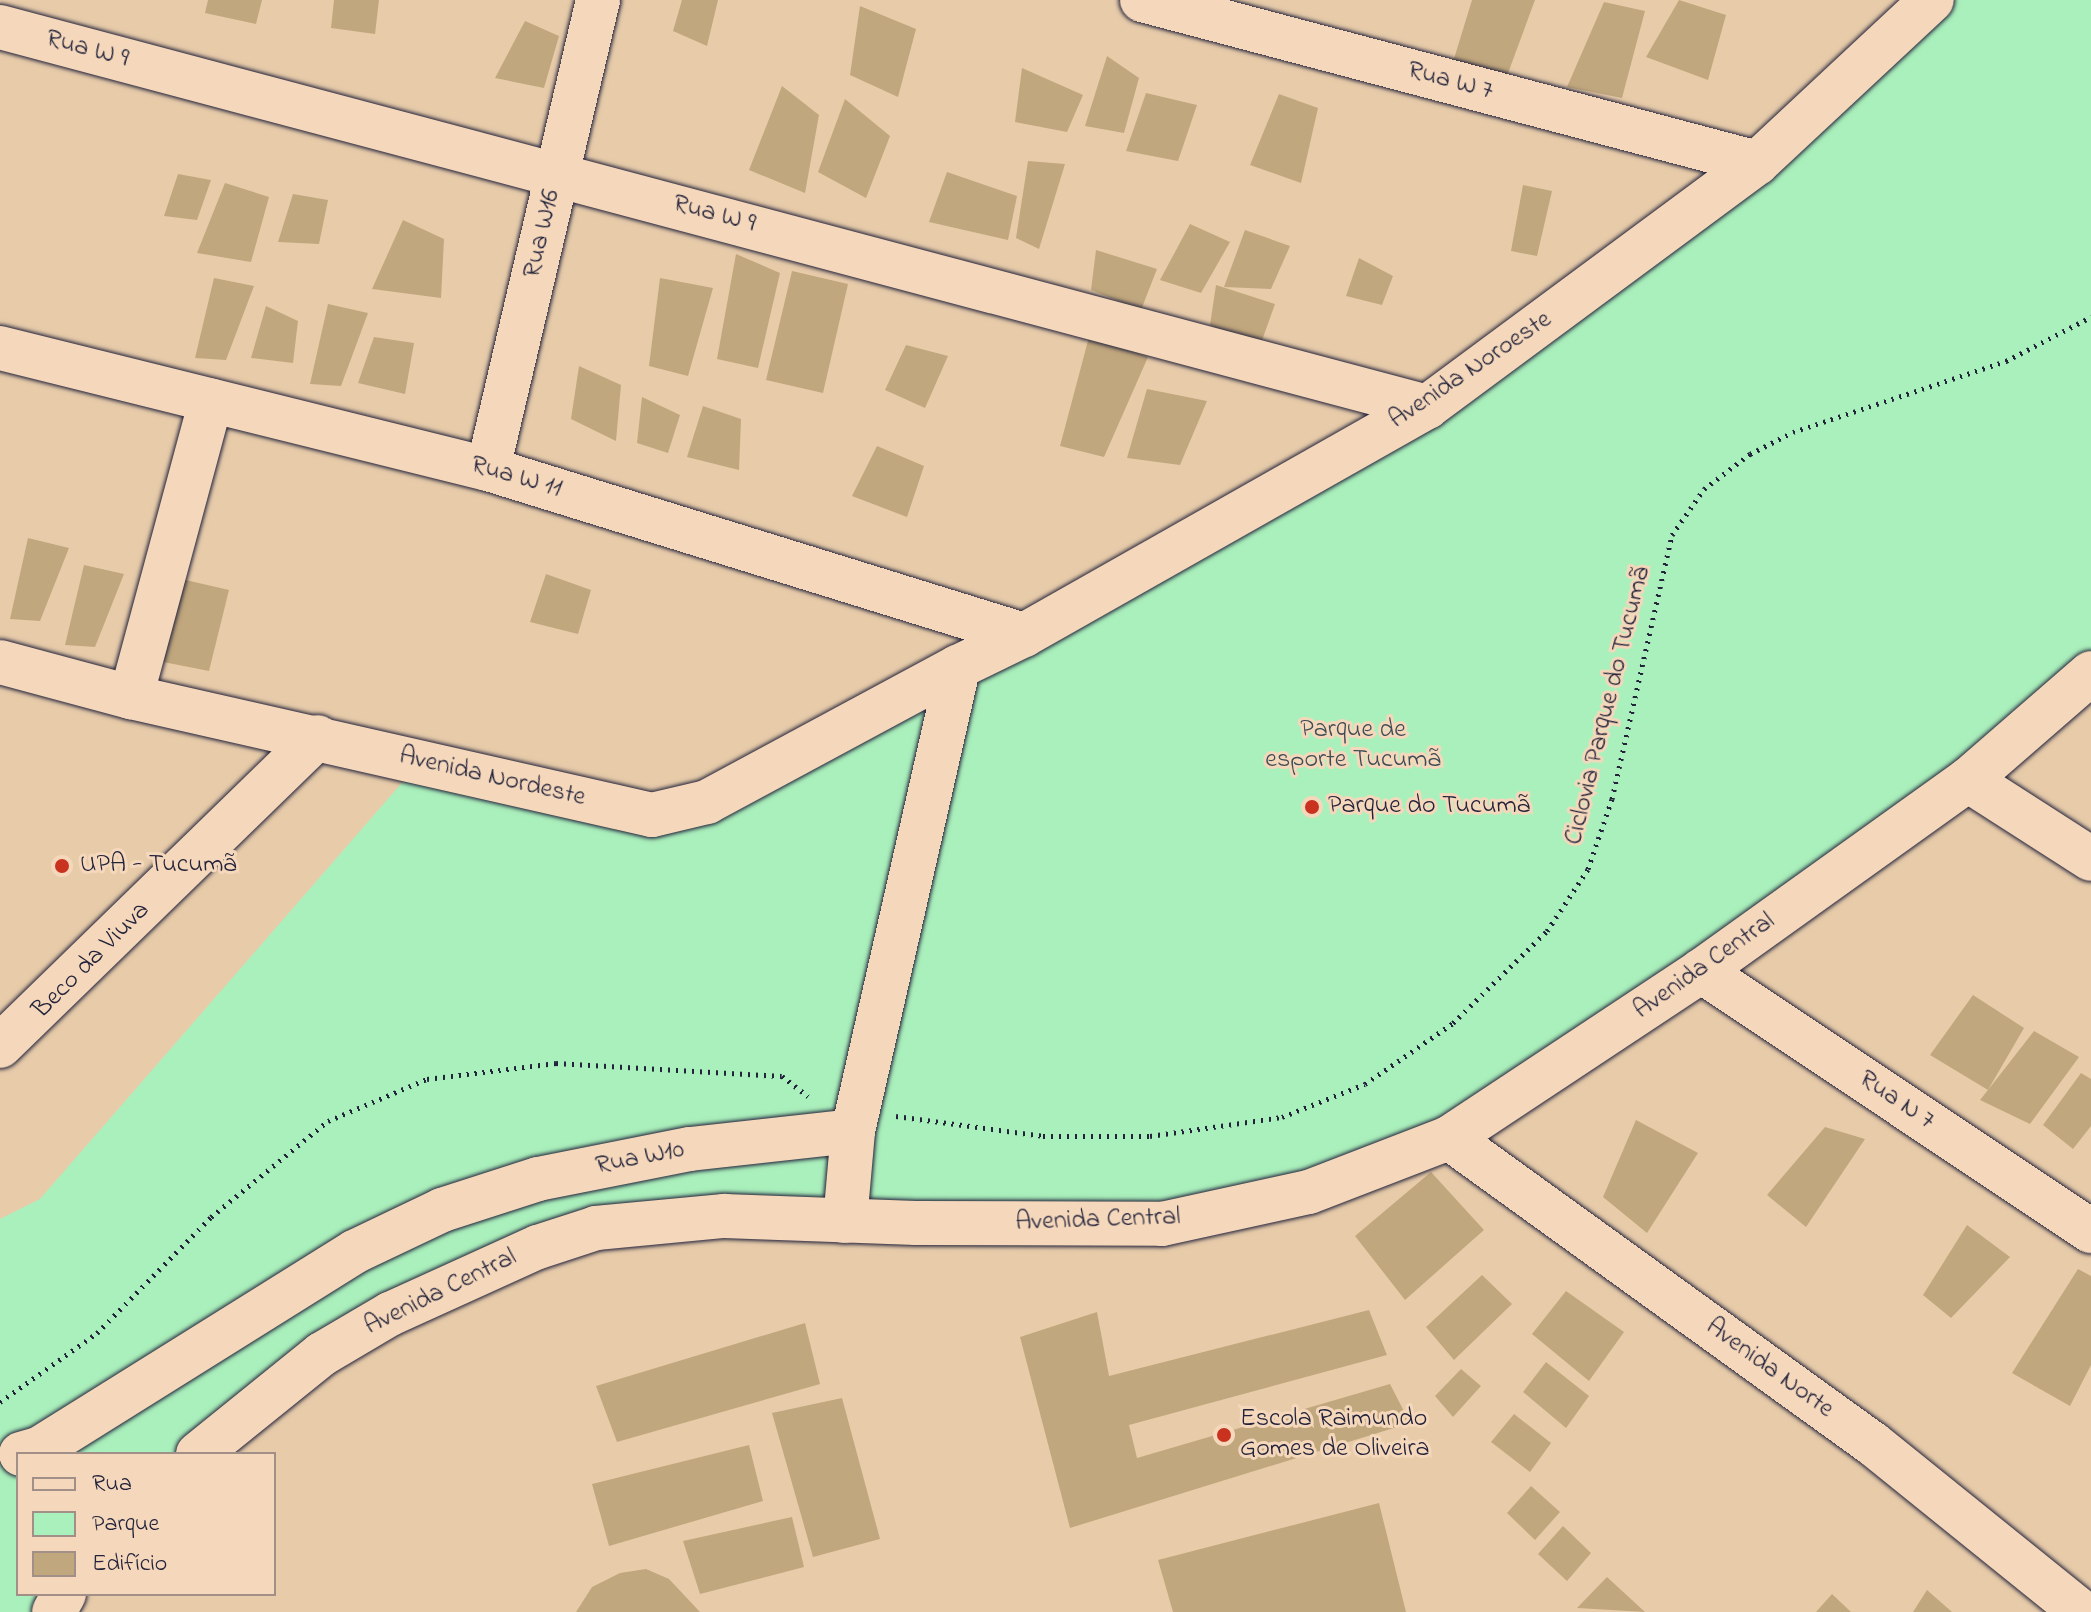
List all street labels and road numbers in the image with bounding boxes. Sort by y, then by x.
street label: Rua W 9 [42,24,132,76]
street label: Rua W 7 [1404,56,1496,108]
street label: Rua W16 [518,187,568,281]
street label: Rua W 9 [669,189,759,241]
street label: Avenida Noroeste [1384,305,1558,437]
street label: Rua W 11 [467,450,565,506]
street label: Ciclovia Parque do Tucumã [1559,564,1659,848]
street label: Avenida Nordeste [396,741,588,815]
street label: Beco da Viuva [27,896,157,1026]
street label: Avenida Central [1628,907,1782,1027]
street label: Rua N 7 [1852,1064,1940,1138]
street label: Rua W10 [593,1135,687,1183]
street label: Avenida Central [1015,1203,1181,1239]
street label: Avenida Central [360,1243,522,1343]
street label: Avenida Norte [1699,1312,1839,1426]

